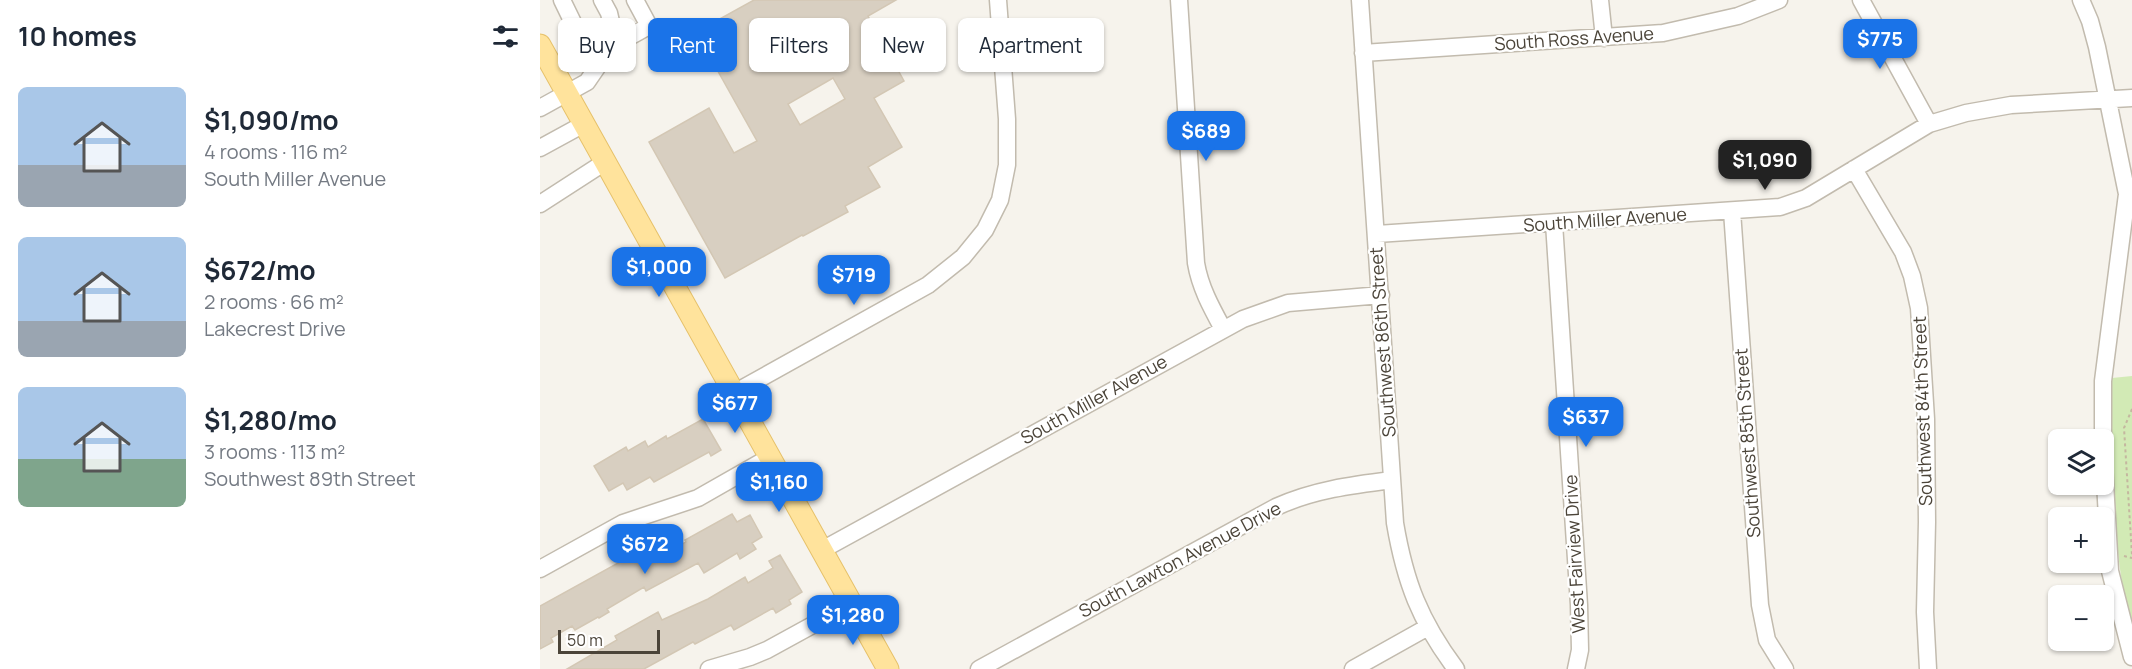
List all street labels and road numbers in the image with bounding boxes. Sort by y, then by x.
street label: South Ross Avenue [1493,20,1655,56]
street label: South Miller Avenue [1522,201,1688,237]
street label: Southwest 86th Street [1363,246,1401,438]
street label: Southwest 84th Street [1907,316,1937,506]
street label: Southwest 85th Street [1728,348,1766,539]
street label: South Miller Avenue [1016,349,1171,449]
street label: West Fairview Drive [1558,474,1590,634]
street label: South Lawton Avenue Drive [1074,496,1285,623]

